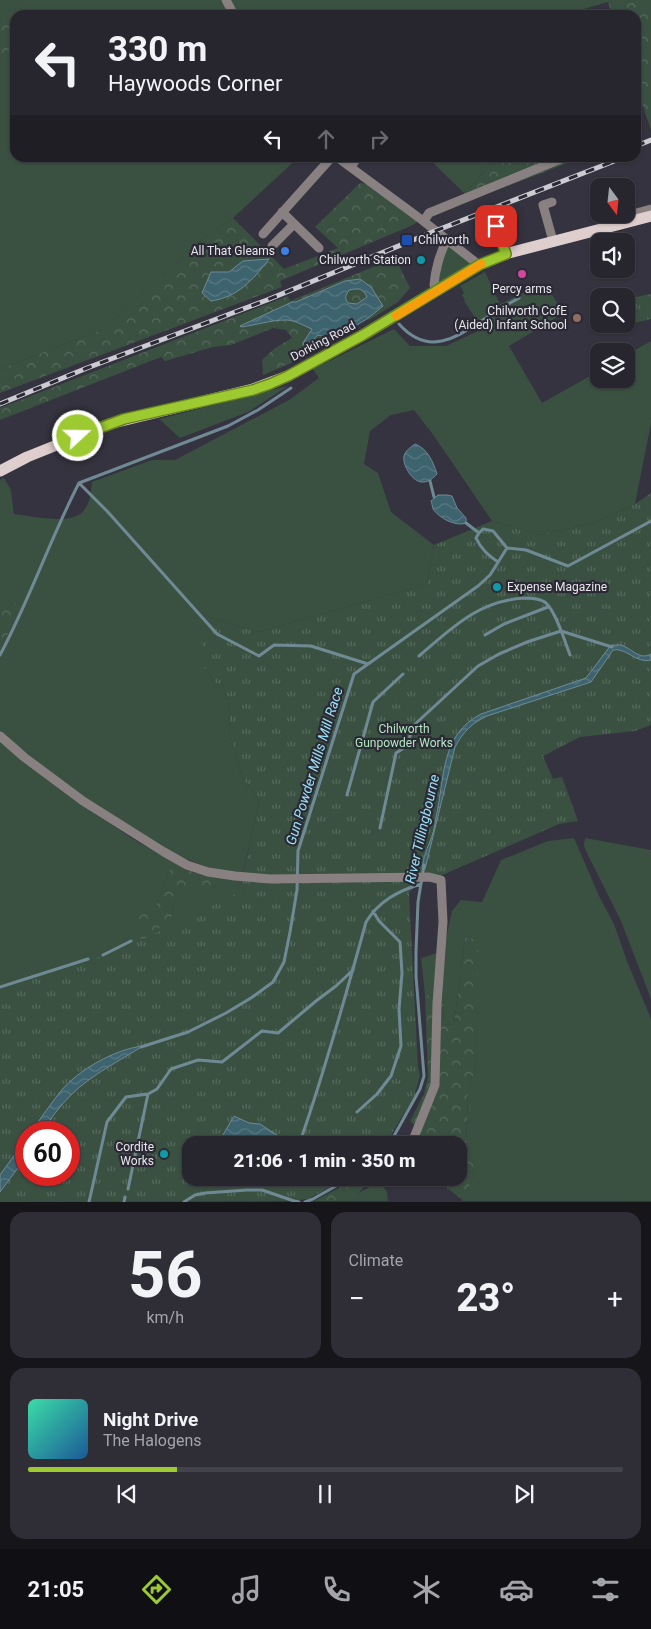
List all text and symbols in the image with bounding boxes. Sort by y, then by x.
text: 330 m [108,29,207,70]
icon: left [25,30,90,95]
text: Haywoods Corner [108,71,282,96]
icon: left [259,125,287,153]
icon: ahead [312,125,340,153]
icon: right [365,125,393,153]
north arrow [590,178,635,222]
map controls [590,178,635,388]
pin [475,205,517,247]
icon: arrive [482,212,510,240]
marker: Chilworth [400,233,414,247]
place label: Chilworth [418,233,469,247]
button: sound [590,233,635,278]
place label: All That Gleams [191,244,275,258]
marker: All That Gleams [279,245,291,257]
place label: Chilworth Station [319,253,411,267]
marker: Chilworth Station [415,254,427,266]
marker: Percy arms [516,268,528,280]
place label: Percy arms [492,282,552,296]
button: search [590,288,635,333]
place label: Chilworth CofE (Aided) Infant School [454,304,567,332]
marker: Chilworth CofE (Aided) Infant School [571,312,583,324]
street label: Dorking Road [288,318,358,364]
button: layers [590,343,635,388]
position arrow [51,409,103,461]
place label: Expense Magazine [507,580,607,594]
marker: Expense Magazine [491,581,503,593]
water label: Gun Powder Mills Mill Race [282,685,346,847]
park label: Chilworth Gunpowder Works [355,722,453,750]
water label: River Tillingbourne [402,773,442,885]
speed limit sign: 60 [15,1121,80,1186]
place label: Cordite Works [115,1140,154,1168]
marker: Cordite Works [158,1148,170,1160]
text: 21:06 · 1 min · 350 m [233,1149,416,1172]
text: 56 [128,1237,203,1313]
text: Climate [349,1251,403,1270]
text: 23° [456,1276,515,1320]
text: − [349,1282,365,1315]
text: + [607,1282,623,1315]
text: km/h [146,1308,184,1327]
text: Night Drive [103,1408,198,1431]
text: The Halogens [103,1431,202,1450]
icon: previous [113,1480,141,1508]
icon: pause [311,1480,339,1508]
icon: next [510,1480,538,1508]
icon: directions [139,1572,174,1607]
icon: music [229,1572,264,1607]
icon: phone [319,1572,354,1607]
icon: climate [409,1572,444,1607]
icon: car [499,1572,534,1607]
icon: filters [588,1572,623,1607]
text: 21:05 [27,1577,84,1602]

